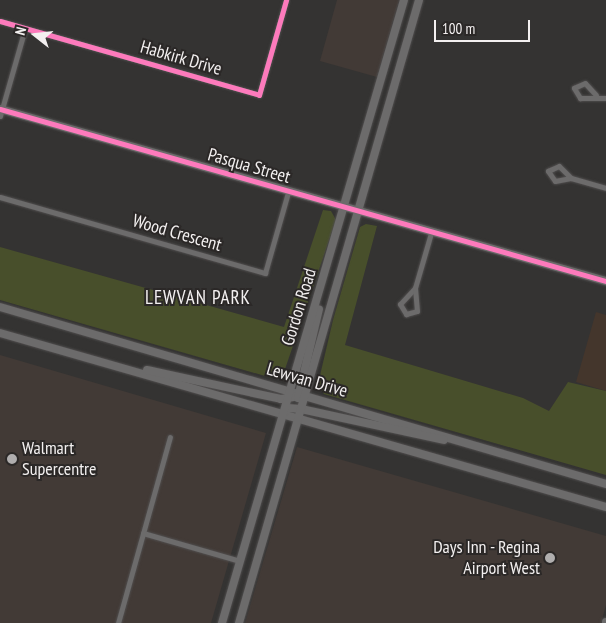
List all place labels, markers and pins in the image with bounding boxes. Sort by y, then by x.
place label: Walmart Supercentre [22,438,96,480]
marker: Walmart Supercentre [6,453,18,465]
place label: Days Inn - Regina Airport West [432,537,540,580]
marker: Days Inn - Regina Airport West [544,552,556,564]

